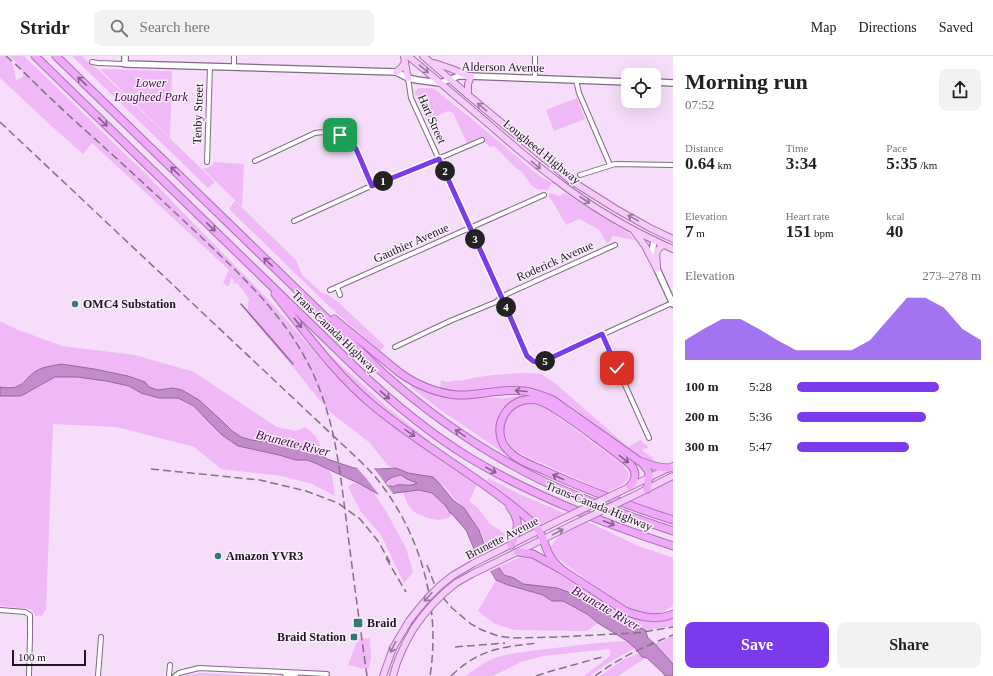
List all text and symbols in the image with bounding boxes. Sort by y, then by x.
search box [94,10,374,46]
text: Stridr [20,17,70,38]
icon: search [108,17,130,39]
text: Search here [140,19,210,35]
text: Map [811,20,836,35]
text: Directions [858,20,917,35]
text: Saved [939,20,973,35]
street label: Alderson Avenue [462,59,544,75]
one-way arrow [419,65,430,74]
map controls [621,68,661,108]
button: locate [621,68,661,108]
text: Morning run [685,69,808,94]
button: share [939,69,981,111]
one-way arrow [77,76,87,86]
park label: Lower Lougheed Park [113,76,188,104]
street label: Tenby Street [190,83,206,145]
street label: Hart Street [415,92,449,146]
text: 07:52 [685,97,715,112]
one-way arrow [477,102,487,111]
one-way arrow [98,117,108,127]
street label: Lougheed Highway [501,117,583,187]
pin [323,118,357,152]
icon: arrive [329,124,351,146]
text: Distance [685,142,723,154]
text: Time [786,142,808,154]
text: Pace [886,142,907,154]
text: 0.64 [685,154,715,173]
text: 3:34 [786,154,817,173]
text: 5:35 [886,154,918,173]
text: km [715,159,732,171]
text: /km [918,159,937,171]
one-way arrow [531,160,542,169]
pin: 2 [435,161,455,181]
text: 2 [442,165,448,177]
one-way arrow [170,166,180,176]
pin: 1 [373,171,393,191]
text: 1 [380,175,386,187]
one-way arrow [579,196,590,204]
text: Elevation [685,210,727,222]
text: Heart rate [786,210,829,222]
text: kcal [886,210,905,222]
one-way arrow [627,214,639,222]
street label: Gauthier Avenue [371,220,451,266]
text: 7 [685,222,694,241]
text: 151 [786,222,811,241]
text: 40 [886,222,903,241]
one-way arrow [206,223,216,232]
text: m [694,227,705,239]
text: bpm [811,227,833,239]
pin: 3 [465,229,485,249]
text: 3 [472,233,478,245]
street label: Roderick Avenue [514,238,596,284]
one-way arrow [263,257,273,267]
text: Elevation [685,268,735,283]
text: 273–278 m [922,268,981,283]
street label: Trans-Canada Highway [289,287,381,377]
place label: OMC4 Substation [83,297,176,311]
pin: 4 [496,297,516,317]
marker: OMC4 Substation [70,299,80,309]
text: 4 [503,301,509,313]
one-way arrow [293,318,302,329]
pin: 5 [535,351,555,371]
pin [600,351,634,385]
text: 5 [542,355,548,367]
icon: check [606,357,628,379]
text: 100 m [685,379,719,394]
text: 5:28 [749,379,772,394]
one-way arrow [515,387,528,395]
one-way arrow [379,390,389,399]
text: 200 m [685,409,719,424]
text: 5:36 [749,409,772,424]
water label: Brunette River [254,427,333,460]
one-way arrow [404,429,415,437]
one-way arrow [455,429,466,437]
text: 300 m [685,439,719,454]
text: 5:47 [749,439,772,454]
one-way arrow [618,454,629,463]
one-way arrow [484,467,496,474]
one-way arrow [552,472,564,480]
street label: Trans-Canada Highway [544,478,654,534]
street label: Brunette Avenue [463,514,541,562]
one-way arrow [602,520,614,528]
one-way arrow [552,528,564,535]
place label: Amazon YVR3 [226,549,303,563]
marker: Amazon YVR3 [213,551,223,561]
water label: Brunette River [569,582,644,634]
one-way arrow [424,592,433,602]
place label: Braid [367,616,397,630]
marker: Braid [352,617,364,629]
button: Save [685,622,829,668]
button: Share [837,622,981,668]
place label: Braid Station [277,630,346,644]
marker: Braid Station [349,632,359,642]
one-way arrow [389,641,397,653]
scale bar [12,648,86,667]
text: 100 m [18,651,46,663]

